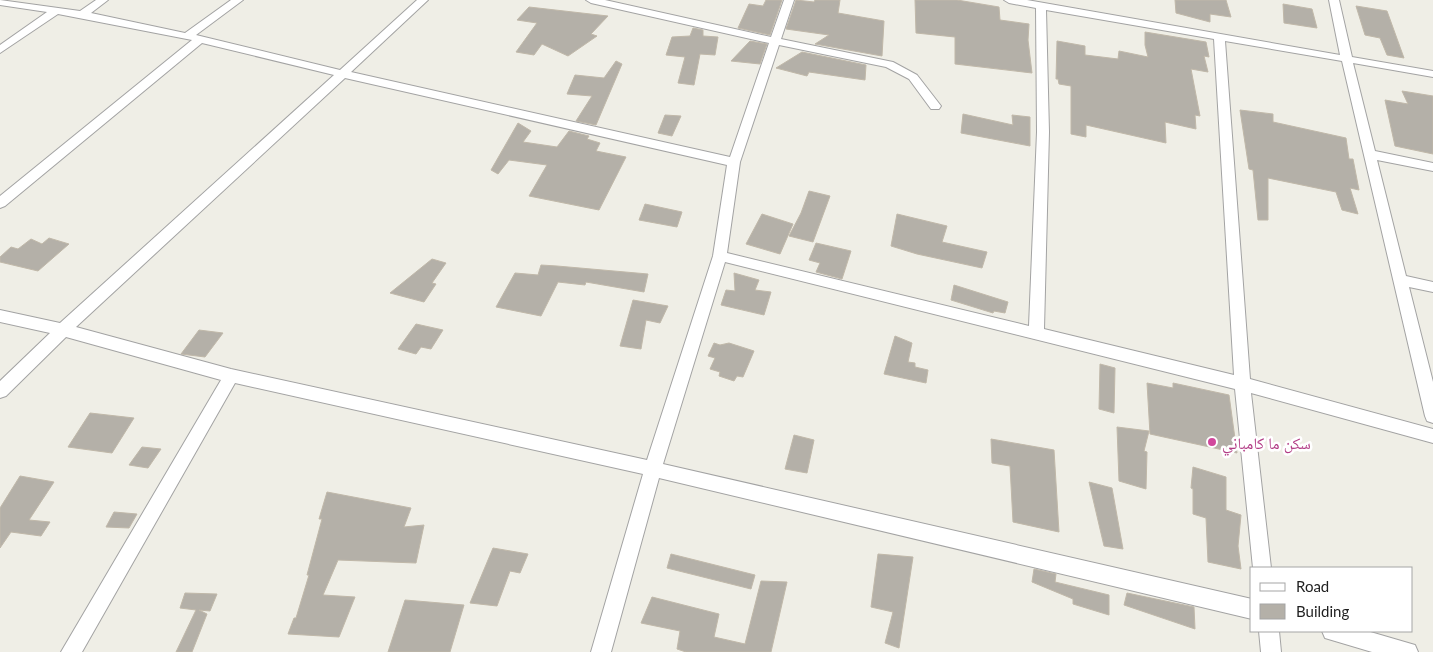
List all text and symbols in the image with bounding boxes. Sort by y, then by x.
place label: سكن ما كامباني [1222,433,1311,456]
marker: سكن ما كامباني [1206,436,1218,448]
legend [1250,567,1413,632]
text: Road [1296,577,1329,595]
text: Building [1296,602,1349,620]

